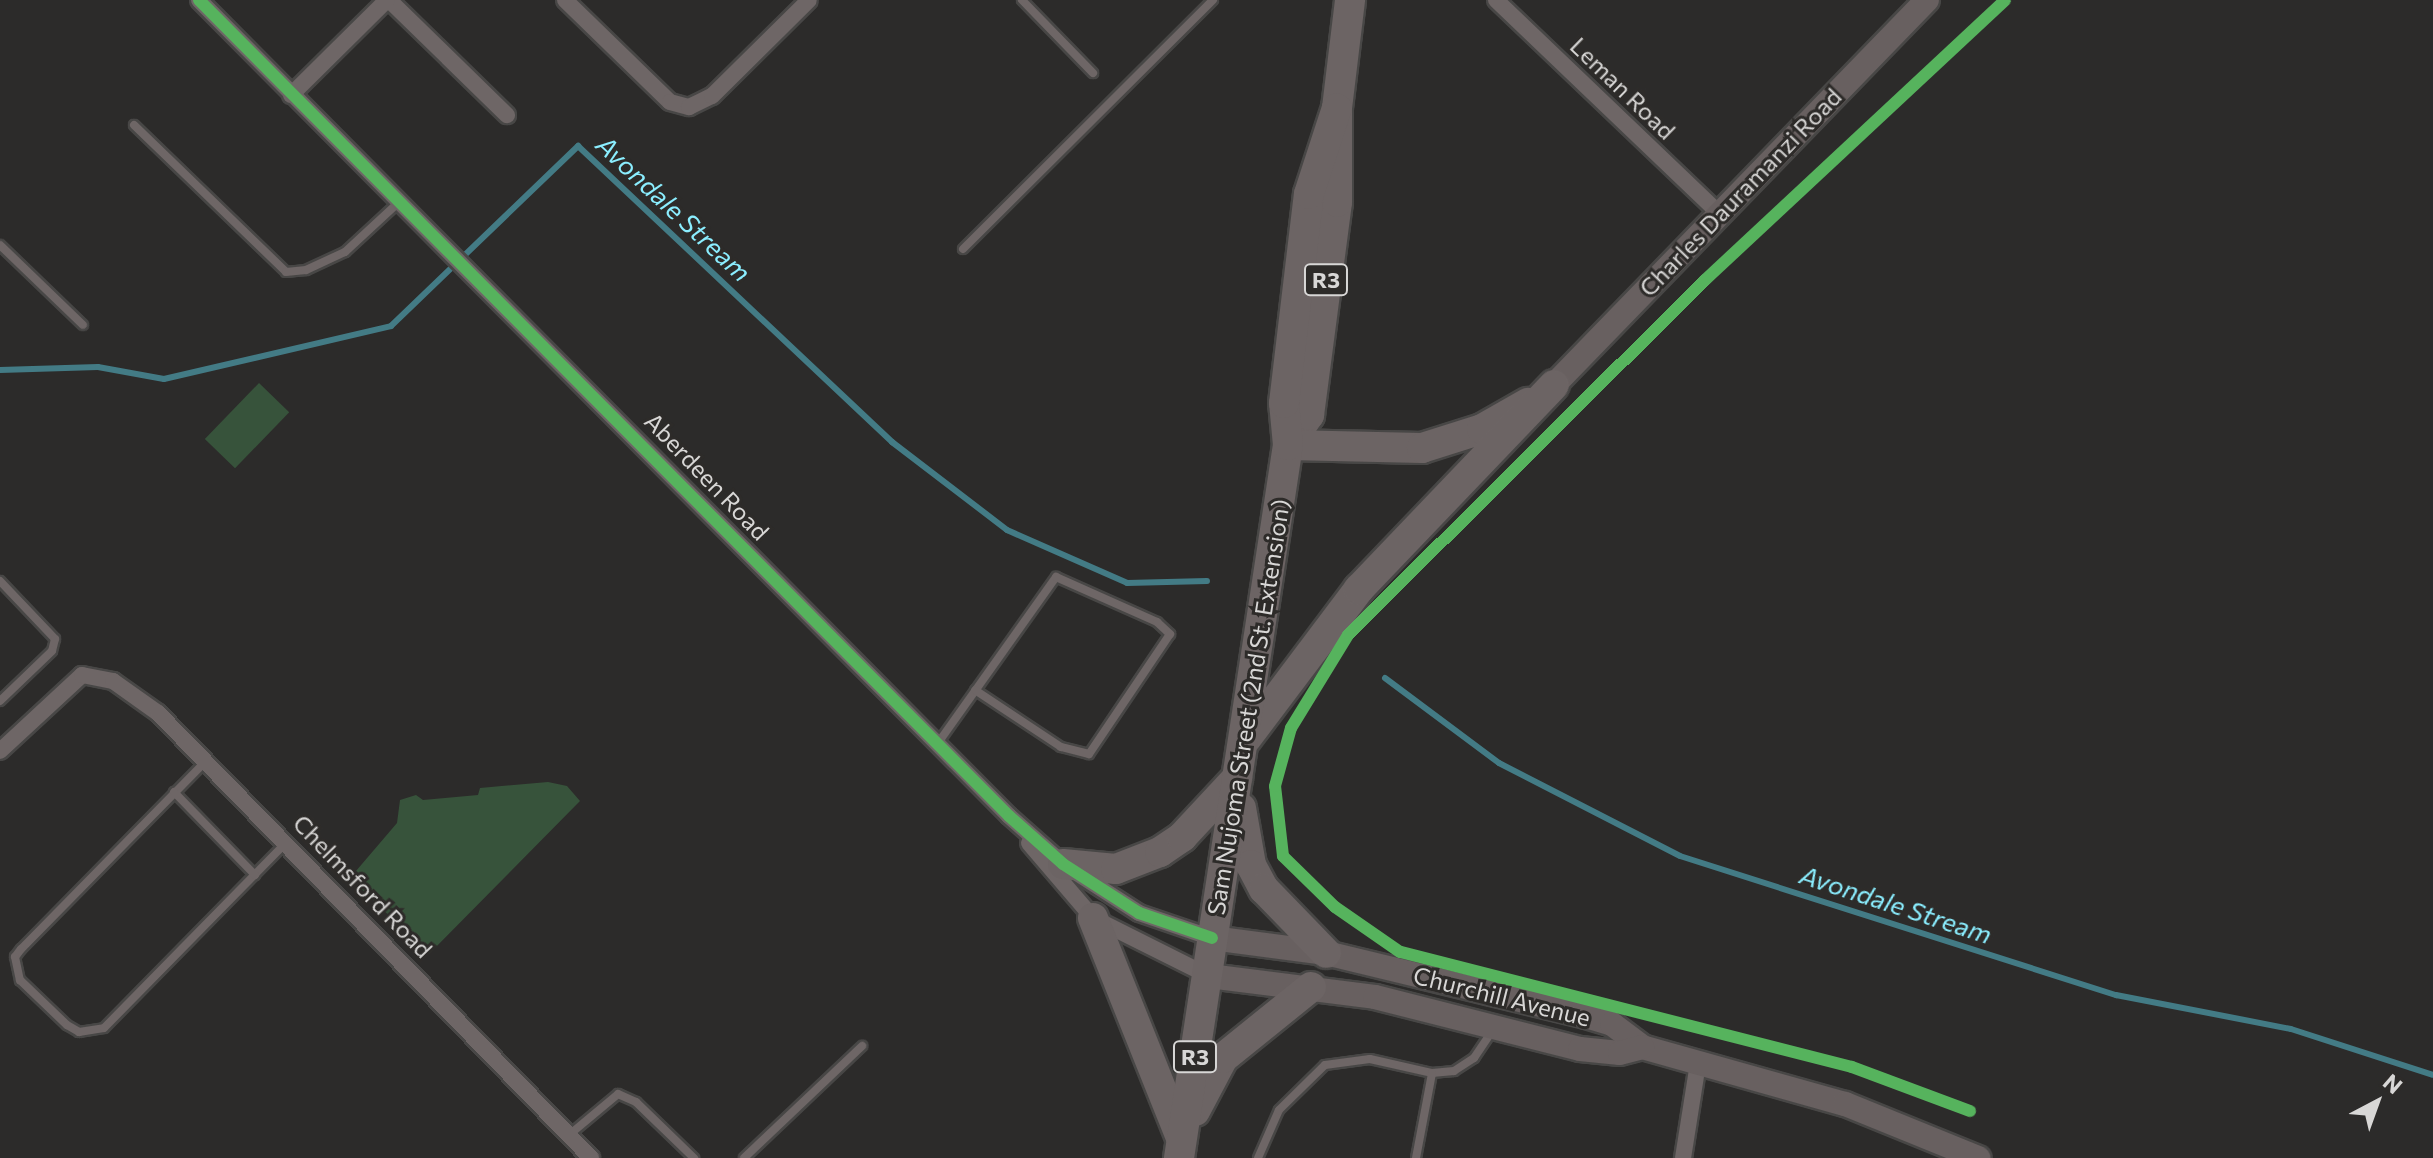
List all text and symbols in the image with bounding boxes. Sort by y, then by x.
street label: Leman Road [1565,31,1681,145]
street label: Charles Dauramanzi Road [1633,82,1847,302]
water label: Avondale Stream [590,129,758,287]
road number: R3 [1302,262,1350,298]
street label: Aberdeen Road [639,406,775,546]
street label: Sam Nujoma Street (2nd St. Extension) [1201,497,1295,917]
street label: Chelmsford Road [287,808,439,964]
water label: Avondale Stream [1796,858,1996,950]
street label: Churchill Avenue [1411,960,1593,1032]
road number: R3 [1171,1039,1219,1075]
north arrow [2337,1062,2417,1142]
text: N [2378,1068,2408,1099]

